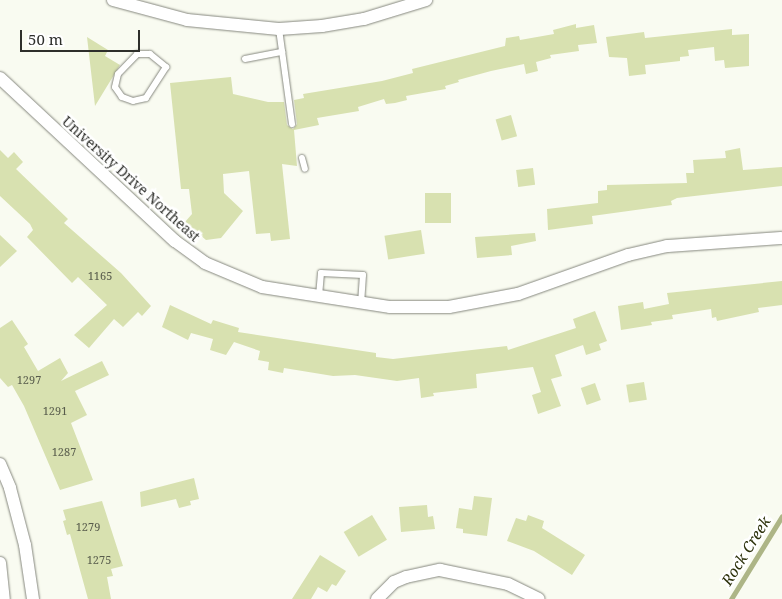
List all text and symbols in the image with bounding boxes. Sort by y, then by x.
scale bar [22,20,142,52]
text: 50 m [28,29,63,49]
street label: University Drive Northeast [59,113,203,245]
house number: 1165 [88,269,112,283]
house number: 1297 [17,373,41,387]
house number: 1291 [43,404,67,418]
house number: 1287 [52,445,76,459]
water label: Rock Creek [718,513,774,589]
house number: 1279 [76,520,100,534]
house number: 1275 [87,553,111,567]

